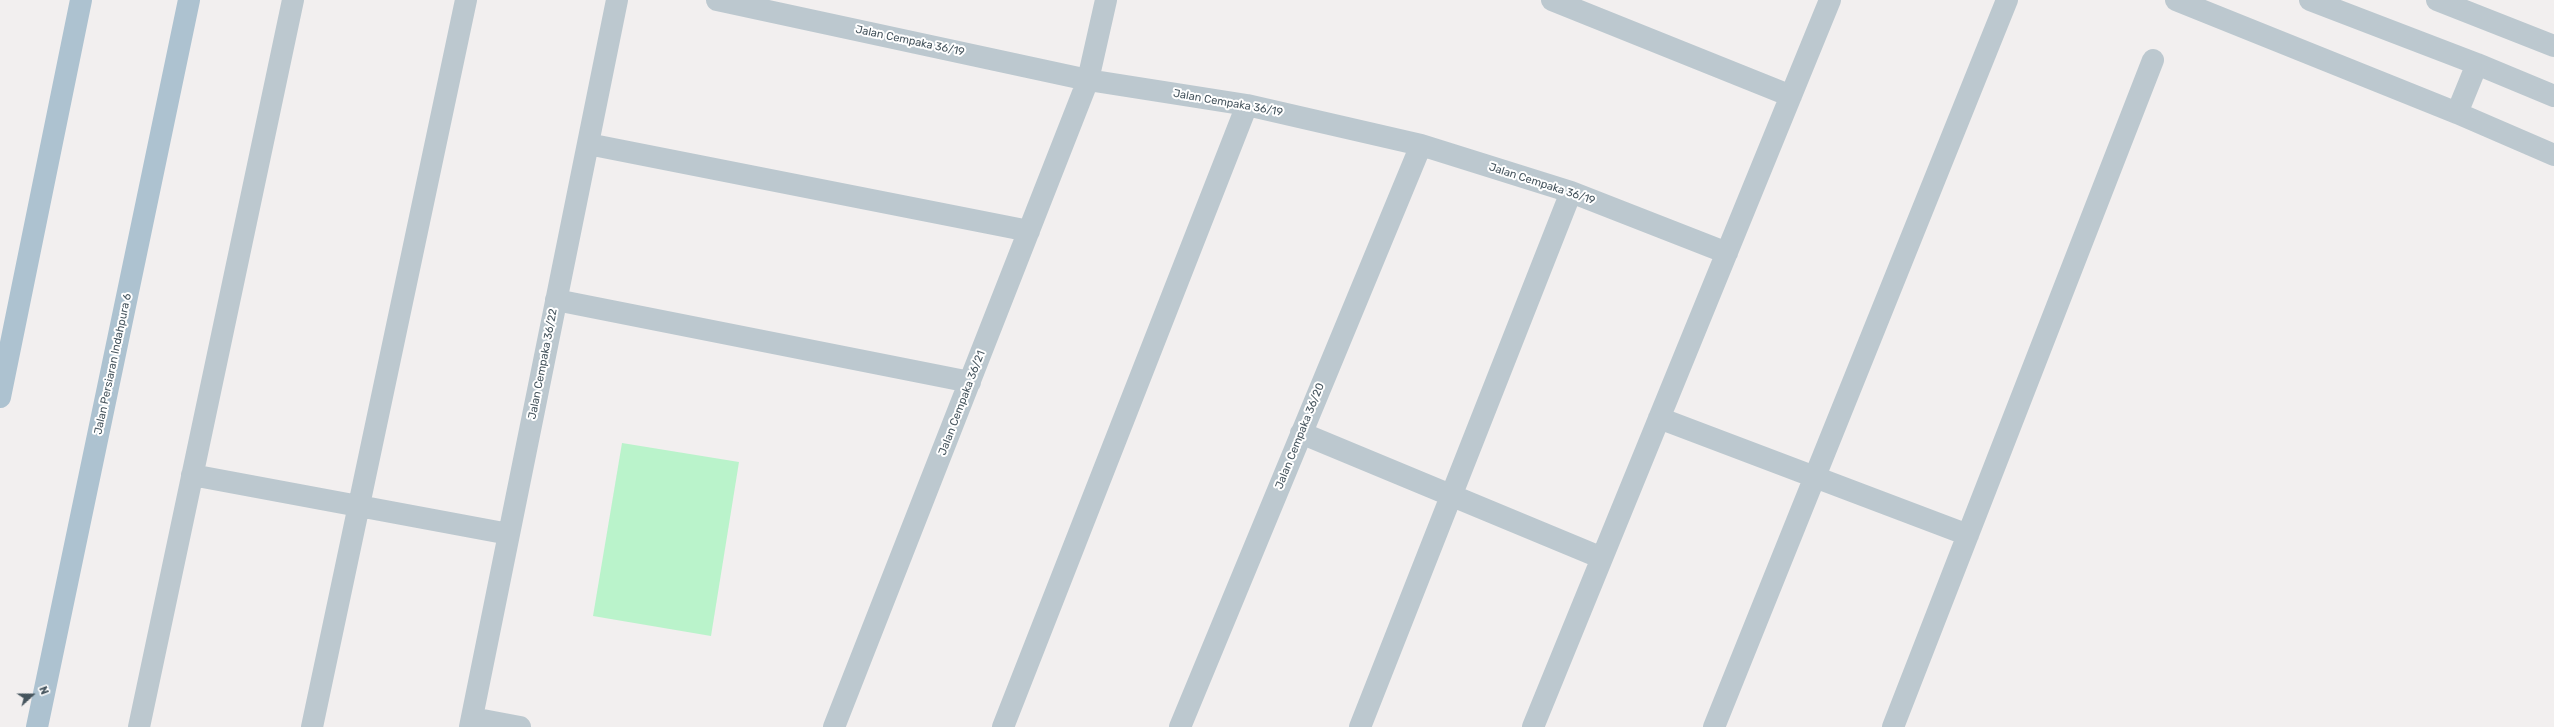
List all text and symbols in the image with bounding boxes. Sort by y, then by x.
street label: Jalan Cempaka 36/19 [854,23,966,59]
street label: Jalan Cempaka 36/19 [1172,87,1284,119]
street label: Jalan Cempaka 36/19 [1487,161,1597,207]
street label: Jalan Persiaran Indahpura 6 [92,292,134,436]
street label: Jalan Cempaka 36/22 [526,307,560,421]
street label: Jalan Cempaka 36/21 [936,349,988,457]
street label: Jalan Cempaka 36/20 [1273,381,1327,491]
north arrow [12,675,52,715]
text: N [36,684,51,697]

